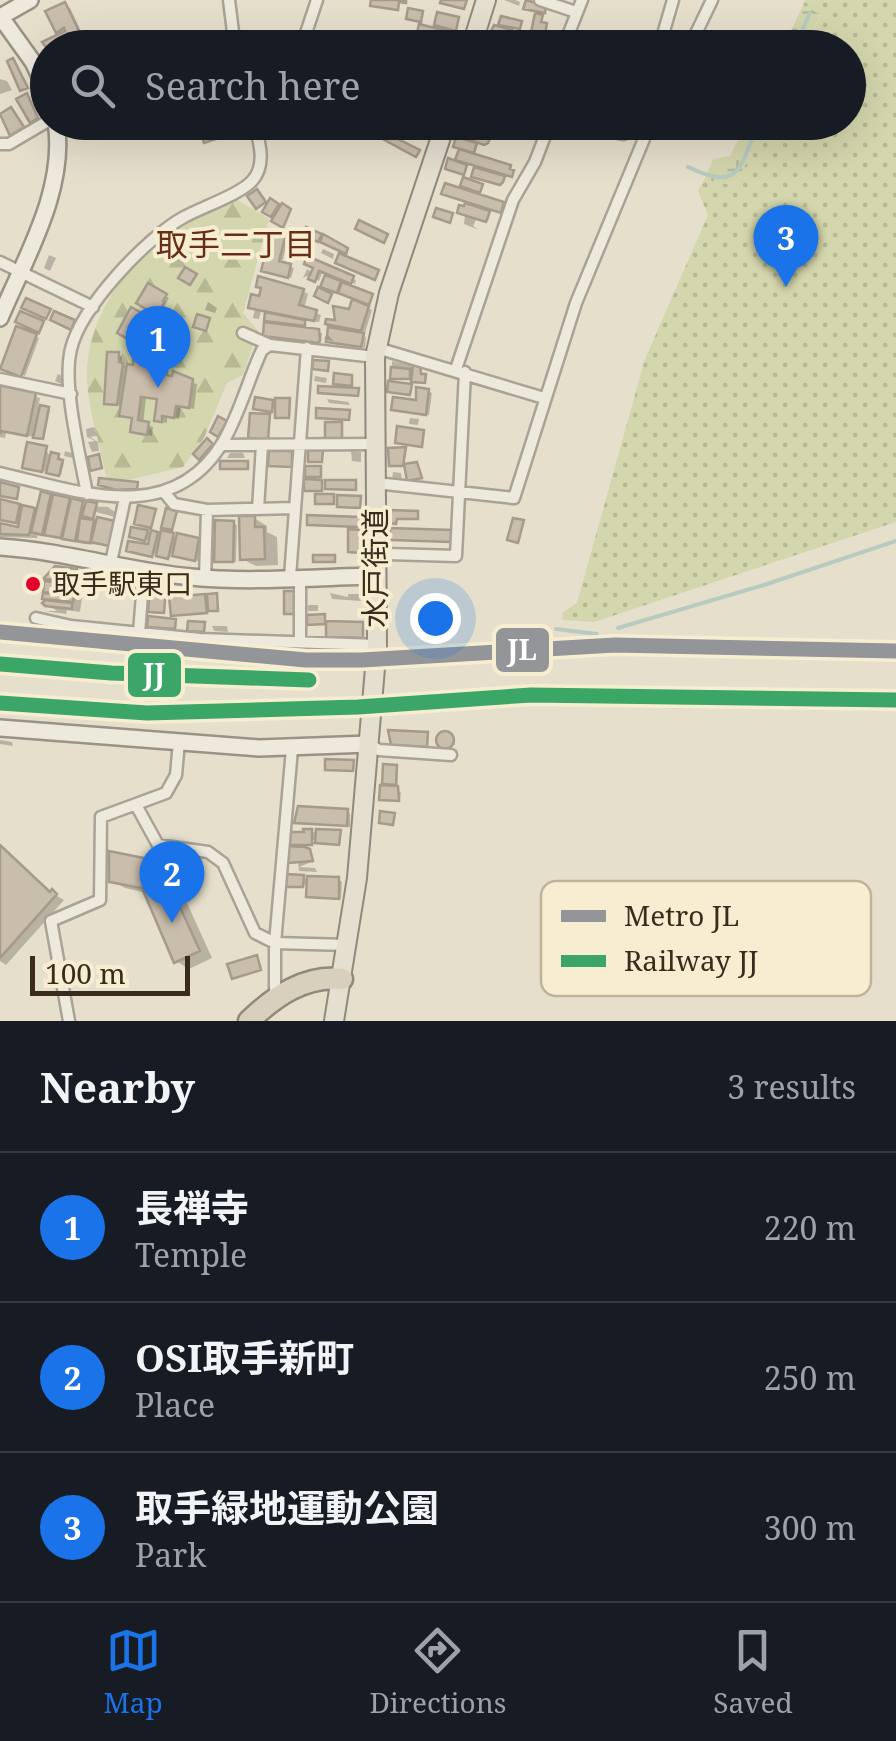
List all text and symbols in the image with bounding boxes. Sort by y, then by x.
search box [30,30,866,140]
icon: search [65,58,120,113]
text: Search here [145,59,361,111]
pin: 3 [754,204,818,287]
district label: 取手二丁目 [156,222,316,265]
pin: 1 [126,306,190,388]
street label: 水戸街道 [354,508,395,628]
place label: 取手駅東口 [52,564,192,602]
marker: 取手駅東口 [23,574,43,594]
your location [410,593,461,644]
line badge: JL [494,626,551,674]
text: JL [506,630,537,668]
line badge: JJ [126,651,183,699]
text: JJ [142,654,165,692]
pin: 2 [140,840,204,923]
legend [541,881,871,996]
text: Metro JL [624,896,739,934]
text: Railway JJ [624,941,758,979]
scale bar [30,951,190,996]
text: 100 m [45,954,126,992]
text: Nearby [40,1058,195,1115]
text: 3 results [727,1065,856,1108]
text: 長禅寺 [135,1181,249,1233]
text: 1 [63,1206,82,1249]
text: 220 m [764,1206,856,1249]
text: Temple [135,1233,247,1276]
text: OSI取手新町 [135,1331,354,1383]
text: 2 [63,1356,82,1399]
text: 250 m [764,1356,856,1399]
text: Place [135,1383,215,1426]
text: 取手緑地運動公園 [135,1481,439,1533]
text: 3 [63,1506,82,1549]
text: 300 m [764,1506,856,1549]
text: Park [135,1533,206,1576]
tab: Map [103,1623,163,1721]
tab: Directions [369,1623,506,1721]
tab: Saved [713,1623,793,1721]

